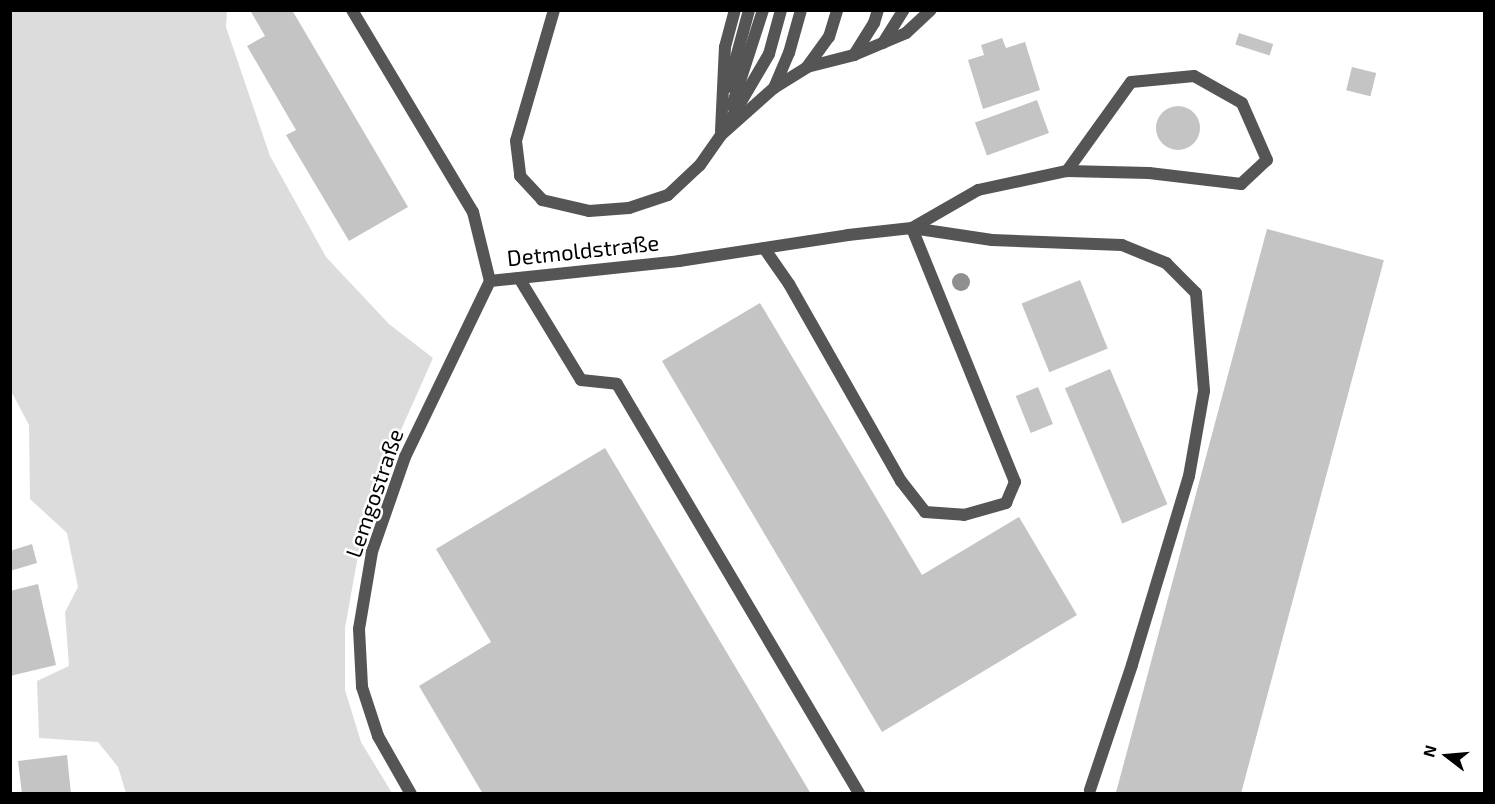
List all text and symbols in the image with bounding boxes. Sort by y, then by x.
street label: Detmoldstraße [506,229,660,271]
street label: Lemgostraße [340,425,408,561]
north arrow [1417,726,1477,786]
text: N [1418,743,1440,759]

